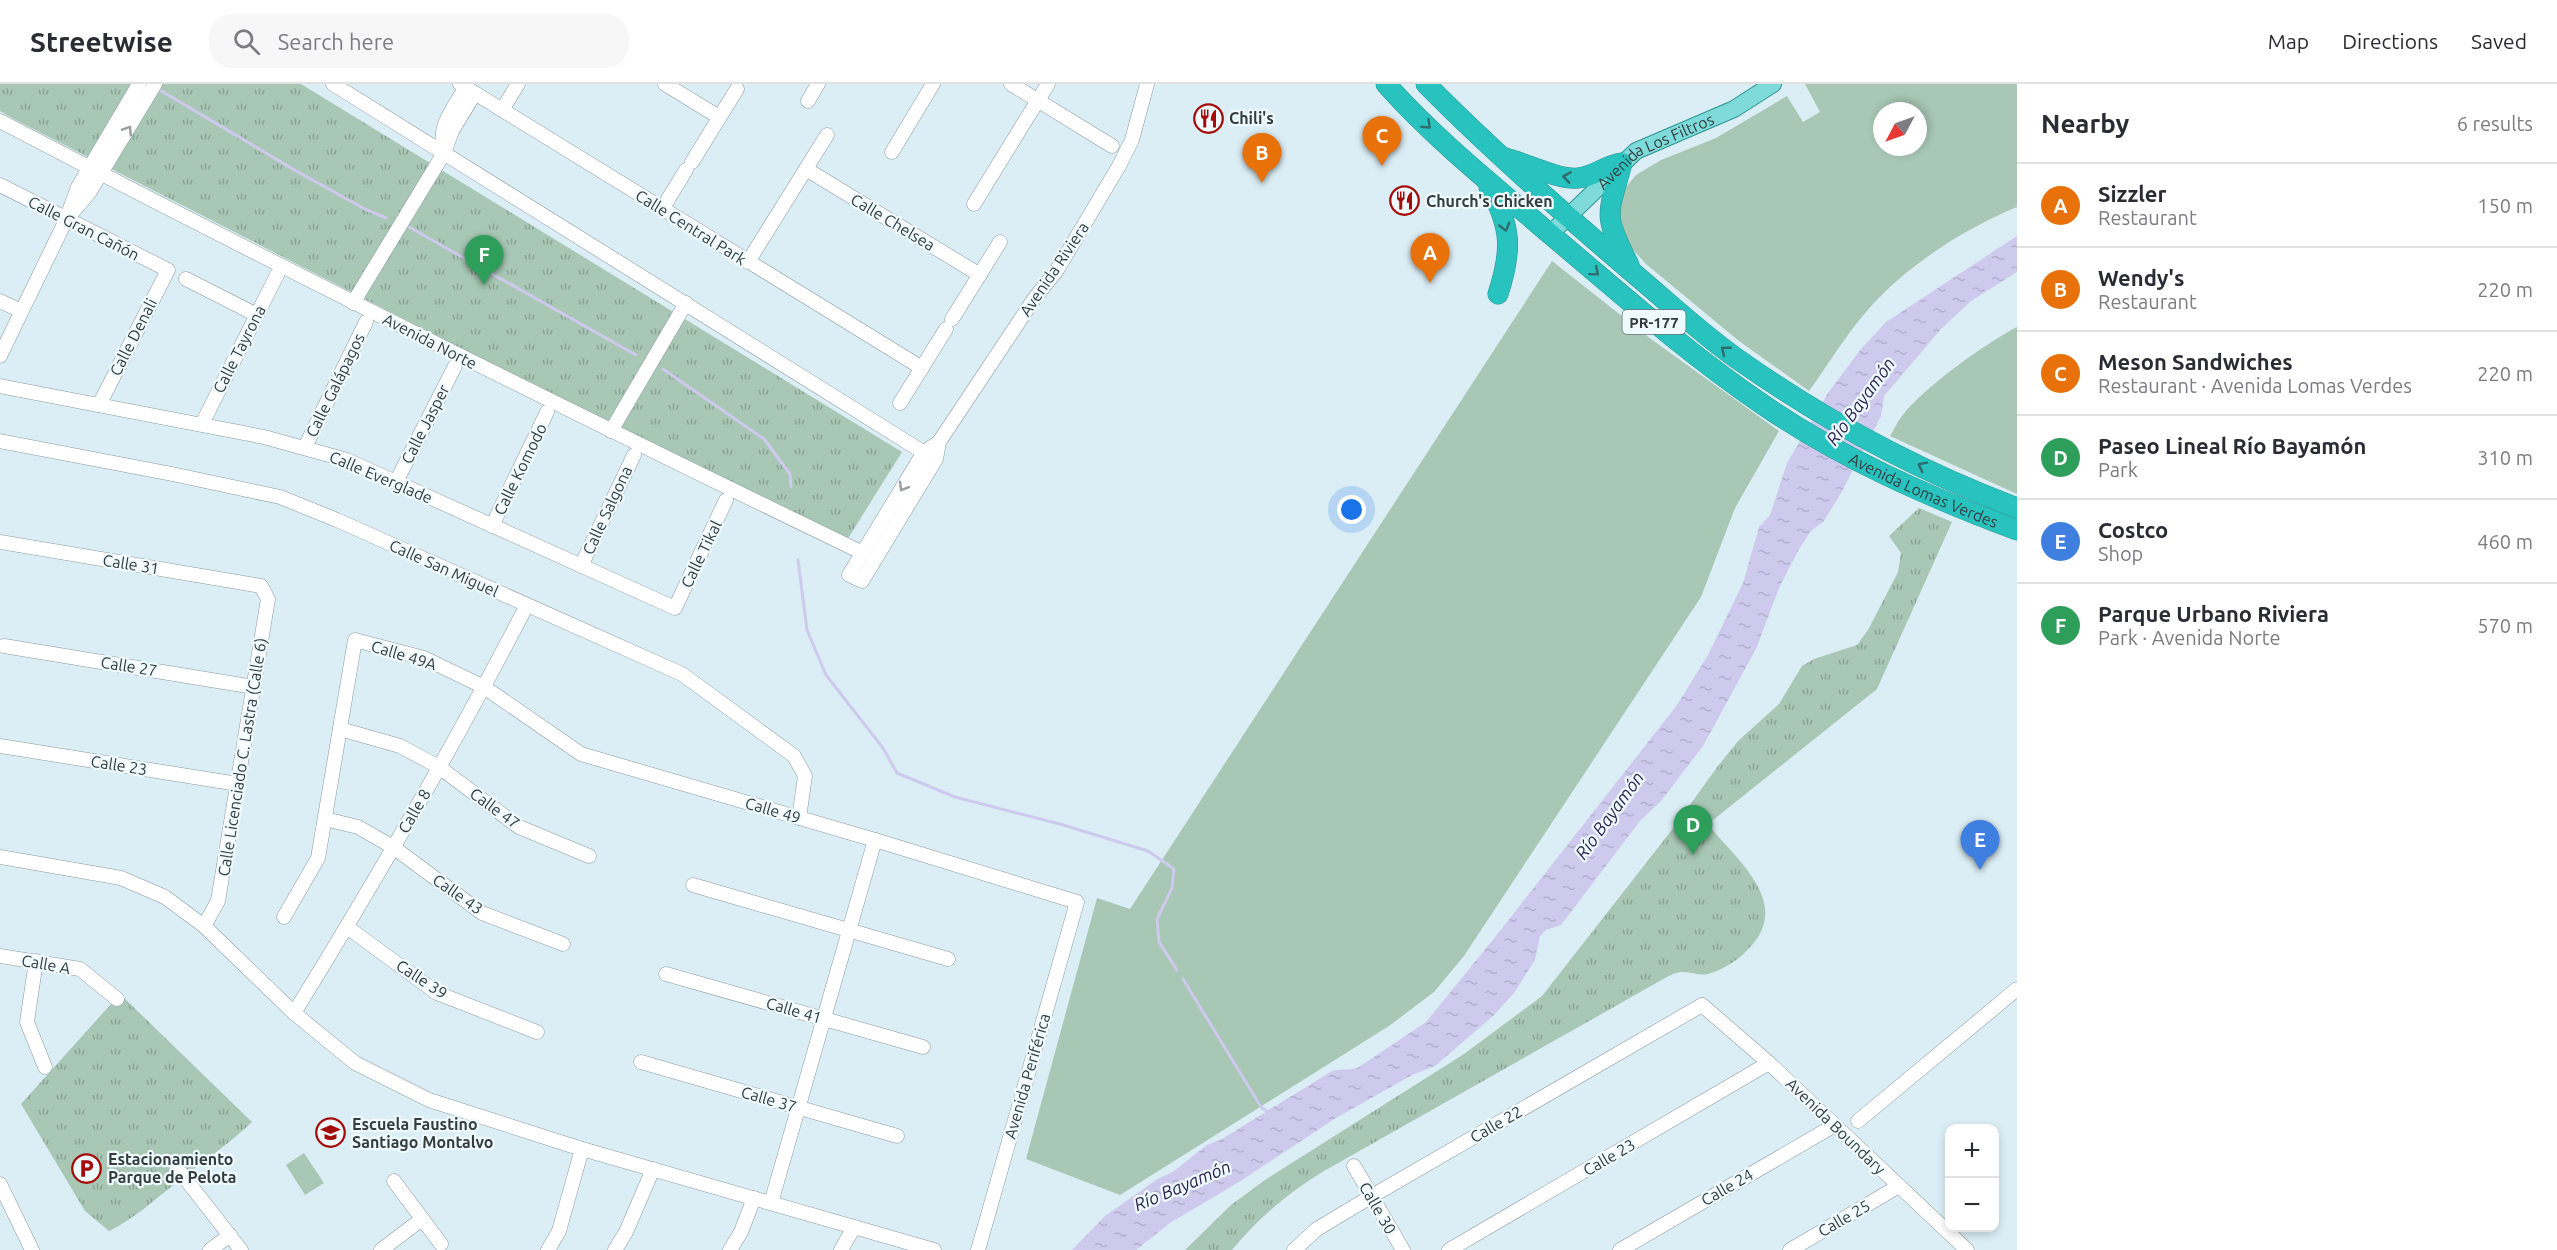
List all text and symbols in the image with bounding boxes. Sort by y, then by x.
search box [209,14,629,68]
icon: search [230,25,263,58]
text: Streetwise [30,26,173,57]
text: Search here [278,29,394,54]
text: Map [2268,29,2309,53]
text: Directions [2342,29,2438,53]
text: Saved [2471,29,2527,53]
restaurant icon: Chili's [1192,102,1224,134]
north arrow [1873,102,1927,156]
place label: Chili's [1229,109,1274,127]
text: Nearby [2041,109,2129,138]
street label: Avenida Los Filtros [1593,110,1717,193]
text: 6 results [2457,112,2533,135]
pin: C [1362,116,1402,166]
one-way arrow [1421,118,1431,129]
one-way arrow [121,126,132,137]
pin: B [1242,134,1282,183]
one-way arrow [1562,171,1571,183]
text: Sizzler [2098,181,2167,206]
restaurant icon: Church's Chicken [1389,185,1421,217]
street label: Calle Central Park [632,186,750,268]
street label: Calle Chelsea [848,190,938,254]
street label: Calle Gran Cañón [25,192,143,264]
place label: Church's Chicken [1426,192,1553,210]
text: A [2053,194,2068,217]
text: 150 m [2477,194,2533,217]
text: Restaurant [2098,206,2197,229]
street label: Avenida Riviera [1016,218,1092,320]
one-way arrow [1498,222,1511,232]
pin: A [1410,234,1450,283]
pin: F [464,236,504,285]
one-way arrow [1588,265,1599,276]
text: Wendy's [2098,265,2184,290]
text: B [2054,278,2067,301]
text: 220 m [2477,278,2533,301]
text: Restaurant [2098,290,2197,313]
street label: Calle Denali [106,295,160,379]
street label: Calle Tayrona [209,302,269,396]
street label: Avenida Norte [380,310,480,372]
road number: PR-177 [1622,310,1686,334]
street label: Calle Galápagos [302,330,368,440]
one-way arrow [1721,346,1732,357]
text: Meson Sandwiches [2098,349,2293,374]
water label: Río Bayamón [1822,353,1898,449]
text: C [2054,362,2067,385]
text: 220 m [2477,362,2533,385]
text: Restaurant · Avenida Lomas Verdes [2098,374,2412,397]
street label: Calle Jasper [397,381,453,467]
street label: Calle Komodo [490,420,550,518]
text: Paseo Lineal Río Bayamón [2098,433,2366,458]
text: D [2053,446,2068,469]
text: 310 m [2477,446,2533,469]
street label: Calle Everglade [327,447,435,507]
street label: Avenida Lomas Verdes [1846,449,2001,531]
text: Park [2098,458,2138,481]
one-way arrow [1917,461,1928,473]
street label: Calle Salgona [579,463,635,557]
one-way arrow [898,481,910,491]
your location [1337,495,1366,524]
street label: Calle Tikal [677,517,725,591]
text: Costco [2098,517,2168,542]
text: E [2055,530,2066,553]
text: 460 m [2477,530,2533,553]
street label: Calle San Miguel [387,536,501,600]
text: Shop [2098,542,2143,565]
street label: Calle 31 [101,551,161,577]
text: Parque Urbano Riviera [2098,601,2329,626]
text: F [2055,614,2066,637]
text: 570 m [2477,614,2533,637]
text: Park · Avenida Norte [2098,626,2281,649]
street label: Calle Licenciado C. Lastra (Calle 6) [214,636,271,878]
street label: Calle 49A [369,637,439,674]
street label: Calle 27 [99,653,159,679]
street label: Calle 23 [89,752,149,778]
water label: Río Bayamón [1571,767,1647,863]
street label: Calle 47 [467,784,523,832]
street label: Calle 8 [394,786,434,836]
street label: Calle 49 [743,793,803,827]
pin: D [1674,806,1712,855]
pin: E [1960,820,2000,870]
street label: Calle 43 [429,870,487,918]
street label: Calle A [20,951,72,977]
street label: Calle 39 [393,956,451,1002]
street label: Calle 41 [764,993,824,1027]
street label: Avenida Periférica [1000,1011,1054,1141]
street label: Avenida Boundary [1783,1074,1889,1178]
street label: Calle 37 [739,1082,799,1116]
street label: Calle 22 [1467,1102,1525,1146]
place label: Escuela Faustino Santiago Montalvo [352,1115,493,1151]
school or university icon: Escuela Faustino Santiago Montalvo [315,1117,347,1149]
map controls [1945,1124,1999,1232]
button: + [1945,1124,1999,1178]
street label: Calle 23 [1580,1135,1638,1179]
place label: Estacionamiento Parque de Pelota [108,1150,236,1186]
parking icon: Estacionamiento Parque de Pelota [71,1152,103,1184]
water label: Río Bayamón [1131,1156,1233,1214]
street label: Calle 24 [1698,1165,1756,1209]
button: − [1945,1178,1999,1232]
street label: Calle 30 [1356,1179,1400,1237]
street label: Calle 25 [1815,1196,1873,1240]

